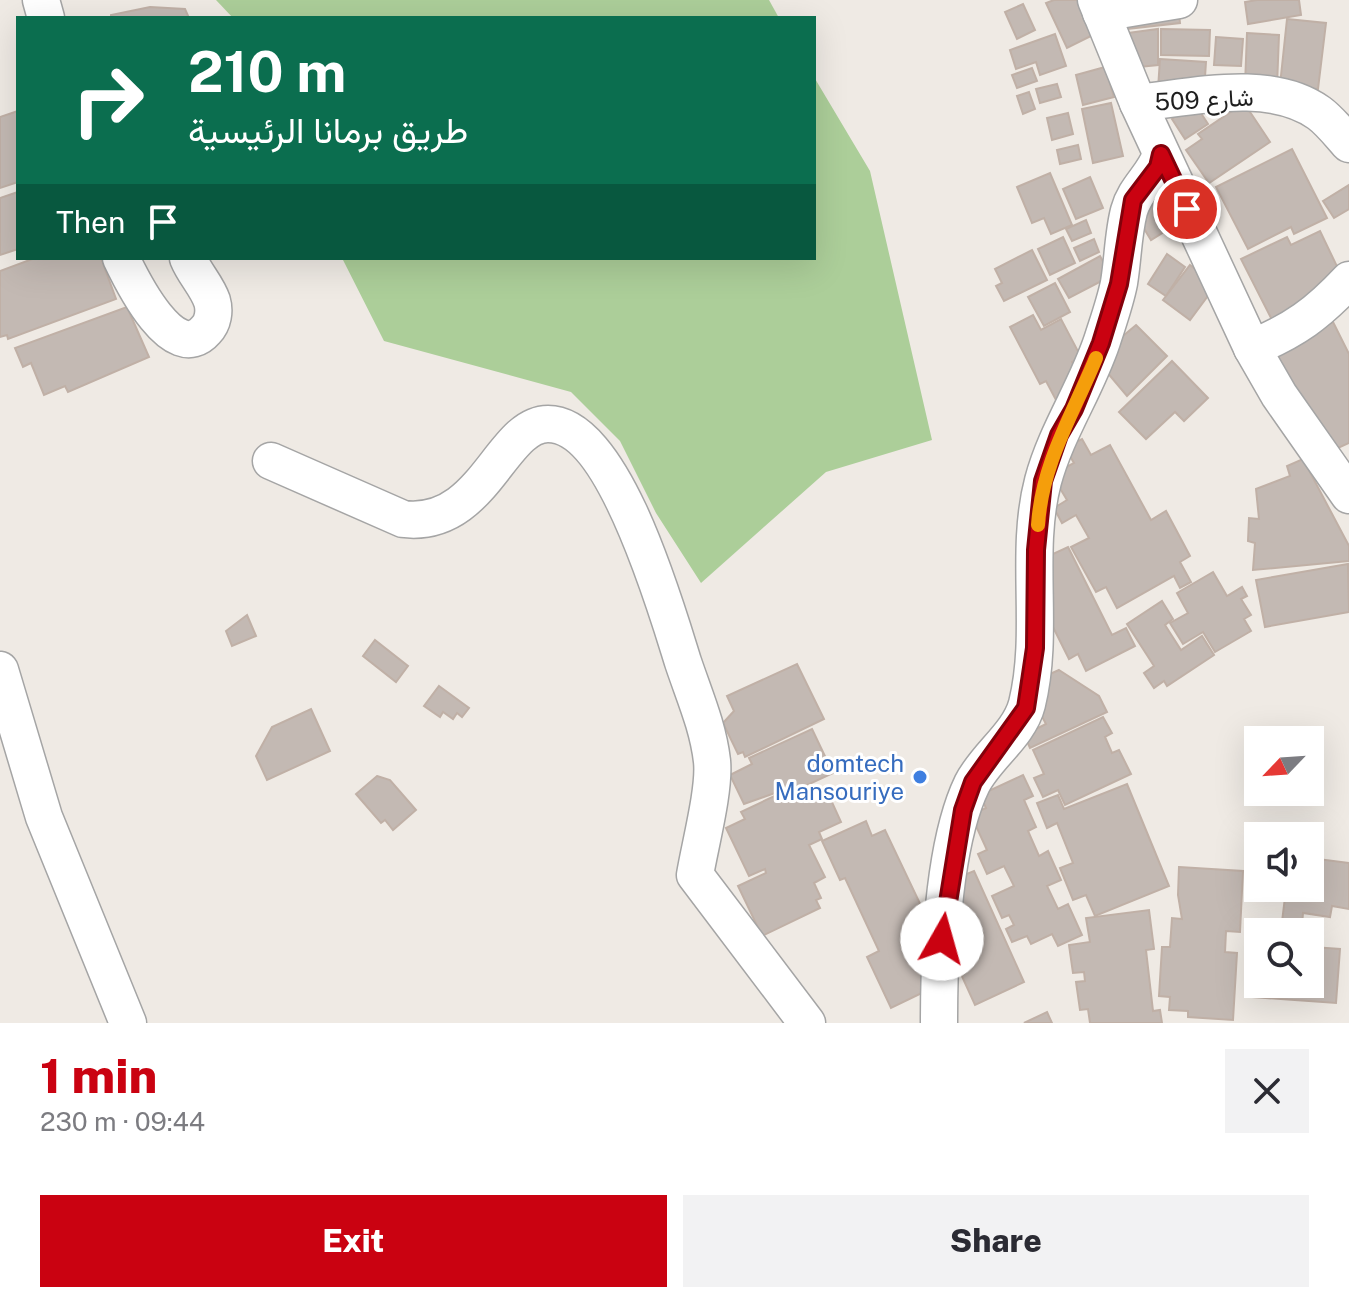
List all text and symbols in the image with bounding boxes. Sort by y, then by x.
text: 210 m [188,39,346,105]
icon: right [56,48,160,152]
street label: شارع 509 [1154,82,1254,119]
text: طريق برمانا الرئيسية [188,109,468,151]
pin [1153,175,1221,243]
icon: arrive [1165,187,1209,231]
icon: arrive [141,200,185,244]
text: Then [56,204,125,240]
north arrow [1244,726,1324,806]
map controls [1244,726,1324,998]
place label: domtech Mansouriye [775,749,904,805]
marker: domtech Mansouriye [911,768,929,786]
button: sound [1244,822,1324,902]
position arrow [900,897,984,981]
button: search [1244,918,1324,998]
text: 1 min [40,1047,157,1104]
button: close [1225,1049,1309,1133]
text: 230 m · 09:44 [40,1106,205,1137]
button: Exit [40,1195,667,1287]
button: Share [683,1195,1309,1287]

